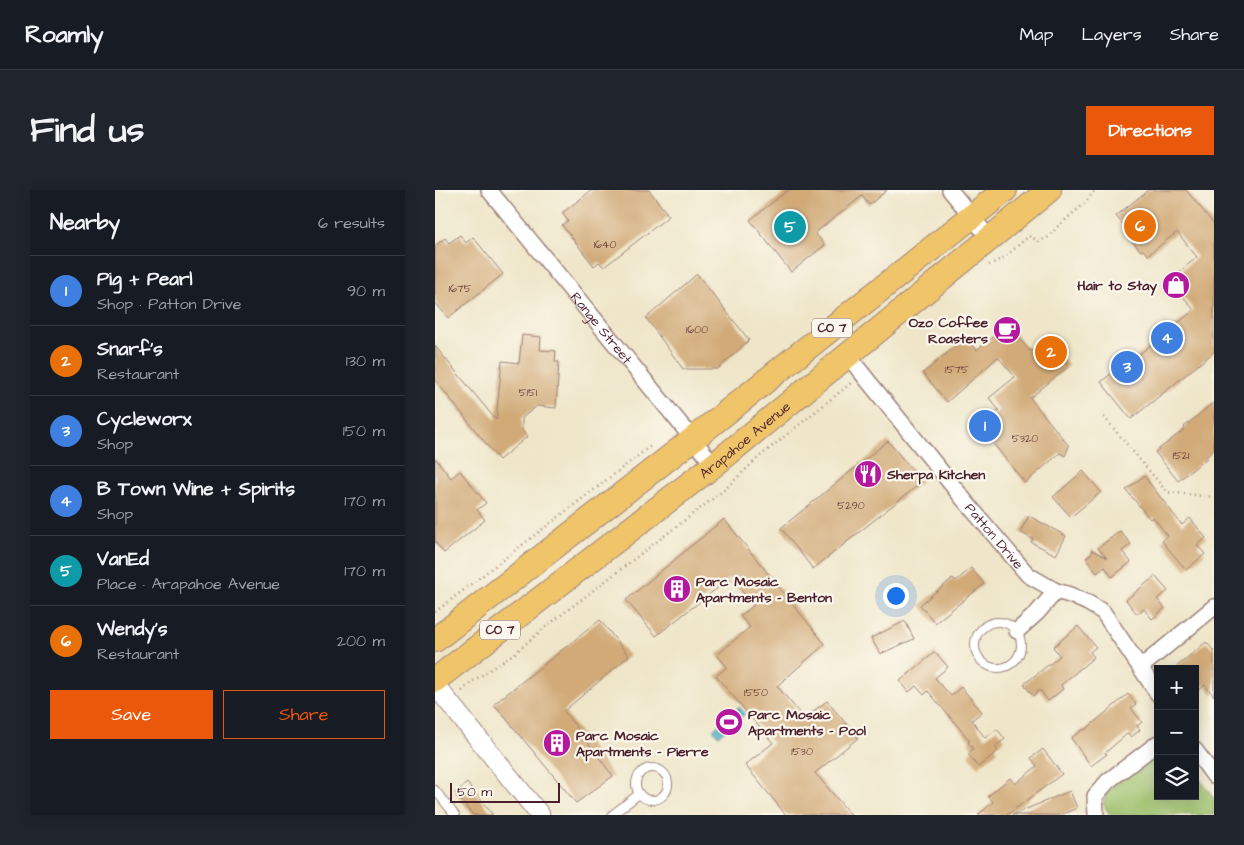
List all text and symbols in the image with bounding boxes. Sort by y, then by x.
text: Roamly [25,18,103,52]
text: Map [1019,22,1053,47]
text: Layers [1081,22,1142,47]
text: Share [1170,22,1219,47]
text: Find us [30,106,144,155]
button: Directions [1086,106,1214,155]
pin: 6 [1124,207,1156,245]
text: Nearby [50,208,120,237]
pin: 5 [774,208,806,246]
text: 6 results [318,212,385,234]
house number: 1640 [594,237,616,252]
text: Pig + Pearl [97,266,193,293]
shop icon: Hair to Stay [1161,270,1191,300]
place label: Hair to Stay [1077,276,1157,296]
text: 1 [65,280,67,302]
text: 90 m [347,280,385,302]
house number: 1675 [449,281,472,296]
street label: Range Street [565,288,637,369]
text: Shop · Patton Drive [97,293,241,315]
place label: Ozo Coffee Roasters [909,313,988,349]
cafe icon: Ozo Coffee Roasters [992,315,1022,345]
road number: CO 7 [812,318,852,338]
pin: 4 [1151,319,1183,357]
house number: 1600 [686,322,708,337]
pin: 2 [1035,333,1067,371]
text: Snarf's [97,336,163,363]
pin: 3 [1111,348,1143,386]
text: 2 [61,350,71,372]
text: 130 m [346,350,385,372]
house number: 1575 [945,362,969,377]
text: Restaurant [97,363,179,385]
house number: 5151 [519,385,538,400]
street label: Arapahoe Avenue [696,397,795,484]
text: Cycleworx [97,406,192,433]
pin: 1 [969,407,1001,445]
text: 3 [62,420,70,442]
text: 150 m [343,420,385,442]
house number: 5320 [1012,431,1038,446]
text: Shop [97,433,133,455]
house number: 1521 [1173,448,1190,463]
restaurant icon: Sherpa Kitchen [853,459,883,489]
place label: Sherpa Kitchen [886,465,985,485]
text: B Town Wine + Spirits [97,476,295,503]
text: 4 [61,490,71,512]
text: 170 m [344,490,385,512]
house number: 5290 [837,498,865,513]
street label: Patton Drive [960,499,1028,574]
text: Shop [97,503,133,525]
text: VanEd [97,546,149,573]
text: 5 [60,560,72,582]
text: 170 m [344,560,385,582]
place label: Parc Mosaic Apartments - Benton [696,572,832,608]
text: Place · Arapahoe Avenue [97,573,280,595]
building icon: Parc Mosaic Apartments - Benton [662,574,692,604]
your location [883,583,909,609]
text: Wendy's [97,616,167,643]
road number: CO 7 [480,620,520,640]
text: 6 [61,630,71,652]
text: 200 m [337,630,385,652]
text: Restaurant [97,643,179,665]
map controls [1154,665,1199,800]
button: + [1154,665,1199,710]
house number: 1550 [744,685,768,700]
button: Save [50,690,213,739]
button: Share [223,690,385,739]
place label: Parc Mosaic Apartments - Pool [748,705,867,741]
sports icon: Parc Mosaic Apartments - Pool [714,707,744,737]
button: − [1154,710,1199,755]
place label: Parc Mosaic Apartments - Pierre [576,726,709,762]
building icon: Parc Mosaic Apartments - Pierre [542,728,572,758]
house number: 1530 [791,744,813,759]
button: layers [1154,755,1199,800]
scale bar [450,780,560,803]
text: 50 m [457,782,492,802]

